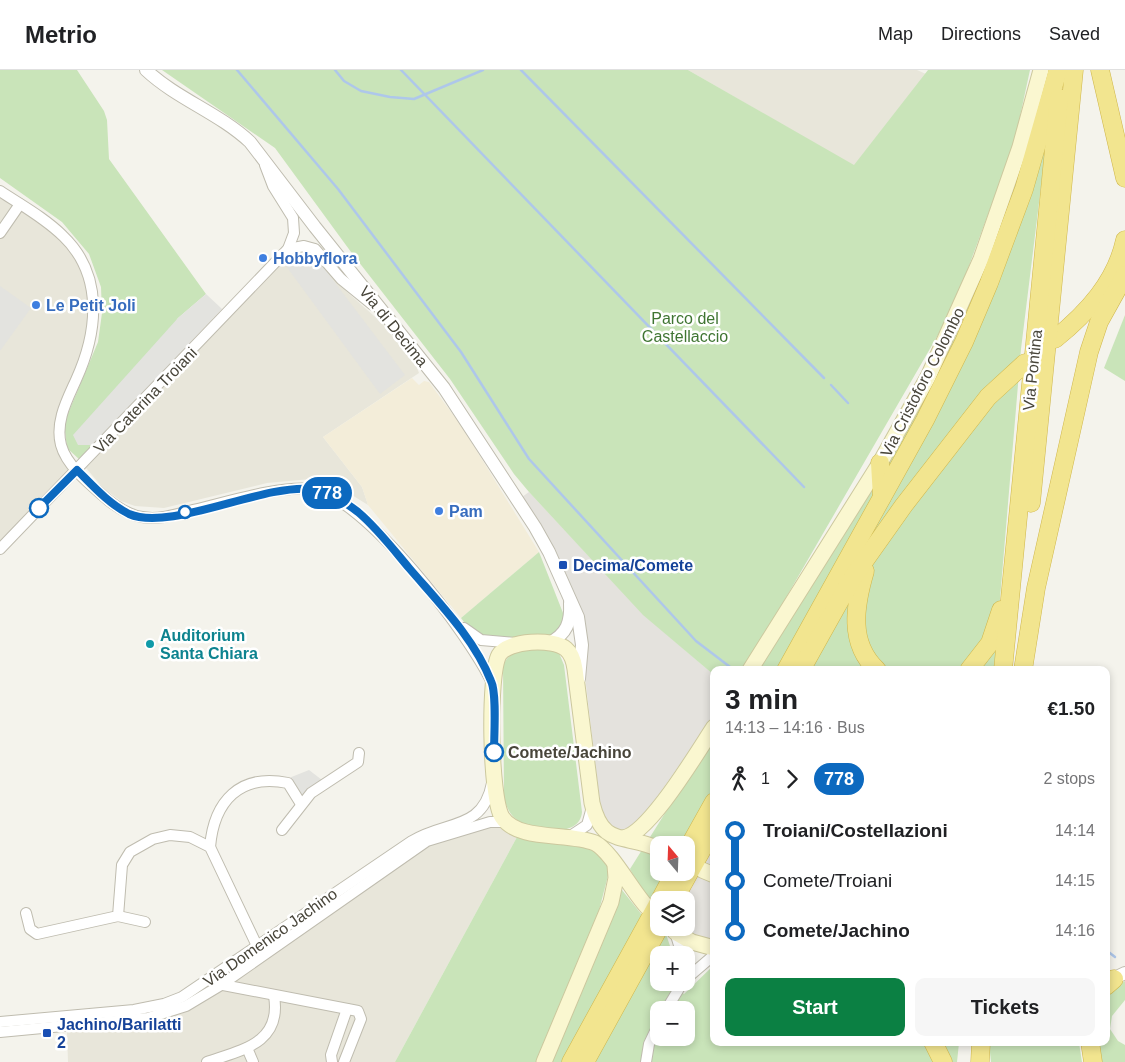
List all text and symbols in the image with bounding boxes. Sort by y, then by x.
text: Metrio [25,21,97,48]
text: Map [878,24,913,44]
text: Directions [941,24,1021,44]
text: Saved [1049,24,1100,44]
place label: Hobbyflora [273,250,358,267]
marker: Hobbyflora [257,252,269,264]
street label: Via di Decima [356,283,431,370]
place label: Le Petit Joli [46,297,136,314]
marker: Le Petit Joli [30,299,42,311]
street label: Via Cristoforo Colombo [877,305,968,460]
park label: Parco del Castellaccio [642,310,728,345]
street label: Via Pontina [1020,329,1045,411]
street label: Via Caterina Troiani [91,344,200,457]
line badge: 778 [298,477,356,509]
text: 778 [312,483,342,503]
unlabelled marker [29,498,49,518]
place label: Pam [449,503,483,520]
unlabelled marker [178,505,192,519]
marker: Pam [433,505,445,517]
place label: Decima/Comete [573,557,693,574]
marker: Decima/Comete [557,559,569,571]
place label: Auditorium Santa Chiara [160,627,258,662]
marker: Auditorium Santa Chiara [144,638,156,650]
text: 3 min [725,684,798,715]
text: €1.50 [1047,698,1095,719]
text: 14:13 – 14:16 · Bus [725,719,865,736]
marker: Comete/Jachino [484,742,504,762]
place label: Comete/Jachino [508,744,632,761]
icon: walk [725,765,753,793]
icon: forward [778,765,806,793]
text: 778 [824,769,854,789]
text: 1 [761,770,770,787]
text: 2 stops [1043,770,1095,787]
text: Troiani/Costellazioni [763,820,948,841]
text: 14:14 [1055,822,1095,839]
north arrow [650,836,695,881]
map controls [650,836,695,1046]
text: Comete/Troiani [763,870,892,891]
text: 14:15 [1055,872,1095,889]
street label: Via Domenico Jachino [200,885,340,990]
button: layers [650,891,695,936]
text: Comete/Jachino [763,920,910,941]
text: 14:16 [1055,922,1095,939]
button: + [650,946,695,991]
button: Start [725,978,905,1036]
button: Tickets [915,978,1095,1036]
button: − [650,1001,695,1046]
place label: Jachino/Barilatti 2 [57,1016,181,1051]
marker: Jachino/Barilatti 2 [41,1027,53,1039]

